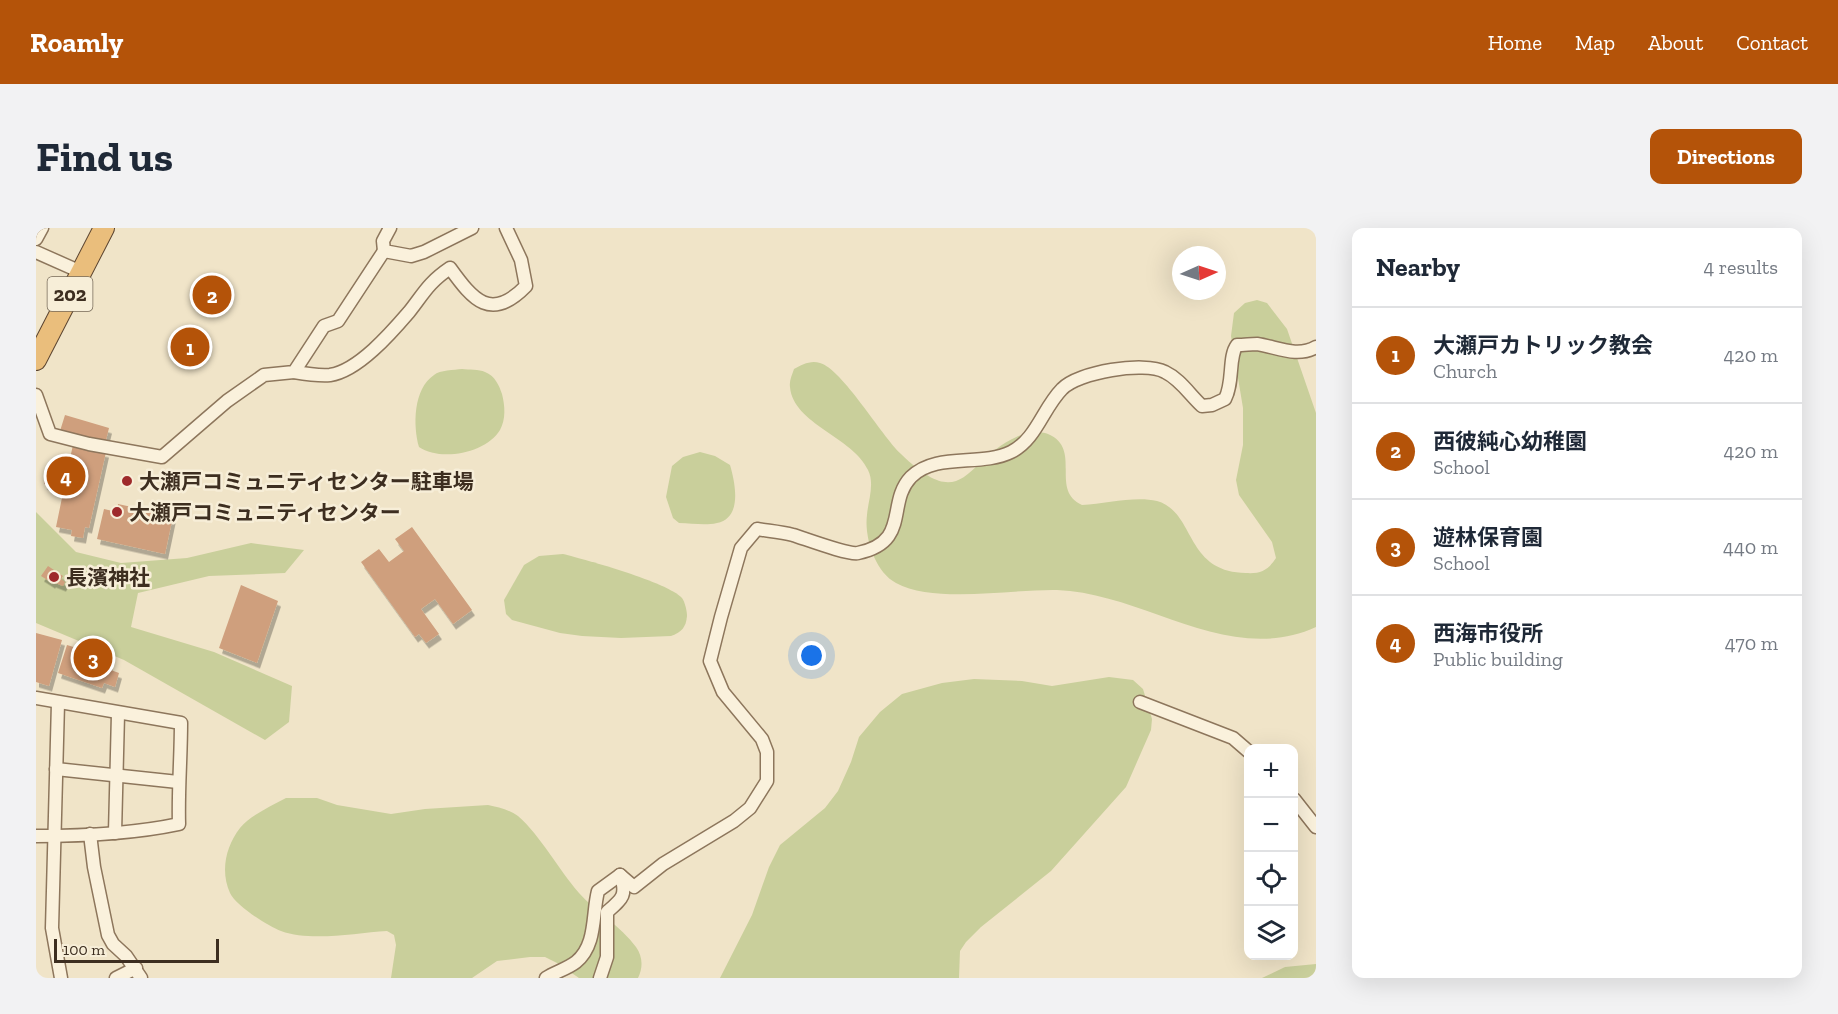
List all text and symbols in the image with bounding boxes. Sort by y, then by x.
text: Roamly [30,26,123,59]
text: Home [1488,30,1542,55]
text: Map [1575,30,1615,55]
text: About [1648,30,1703,55]
text: Contact [1736,30,1808,55]
button: Directions [1650,129,1802,184]
text: Find us [36,131,173,182]
north arrow [1172,246,1226,300]
text: Nearby [1376,251,1460,283]
text: 4 results [1703,255,1778,279]
pin: 2 [192,272,231,318]
road number: 202 [48,277,93,311]
pin: 1 [170,324,210,370]
text: 大瀬戸カトリック教会 [1433,332,1653,359]
text: 1 [1391,343,1400,367]
text: 420 m [1724,343,1778,367]
text: Church [1433,359,1497,383]
text: 西彼純心幼稚園 [1433,428,1587,455]
text: 2 [1390,439,1401,463]
text: 420 m [1724,439,1778,463]
pin: 4 [46,454,86,498]
text: School [1433,455,1490,479]
place label: 大瀬戸コミュニティセンター駐車場 [139,469,474,494]
marker: 大瀬戸コミュニティセンター駐車場 [120,474,134,488]
place label: 大瀬戸コミュニティセンター [129,500,401,525]
marker: 大瀬戸コミュニティセンター [110,505,124,519]
text: 遊林保育園 [1433,524,1543,551]
text: 3 [1390,535,1401,559]
text: 440 m [1723,535,1778,559]
text: School [1433,551,1490,575]
place label: 長濱神社 [66,565,150,590]
marker: 長濱神社 [47,570,61,584]
text: 西海市役所 [1433,620,1543,647]
text: 4 [1390,631,1401,655]
text: 470 m [1725,631,1778,655]
pin: 3 [74,636,112,680]
your location [797,641,826,670]
text: Public building [1433,647,1563,671]
map controls [1244,744,1298,960]
button: + [1244,744,1298,798]
button: − [1244,798,1298,852]
button: locate [1244,852,1298,906]
button: layers [1244,906,1298,960]
scale bar [54,936,219,964]
text: 100 m [63,940,105,959]

